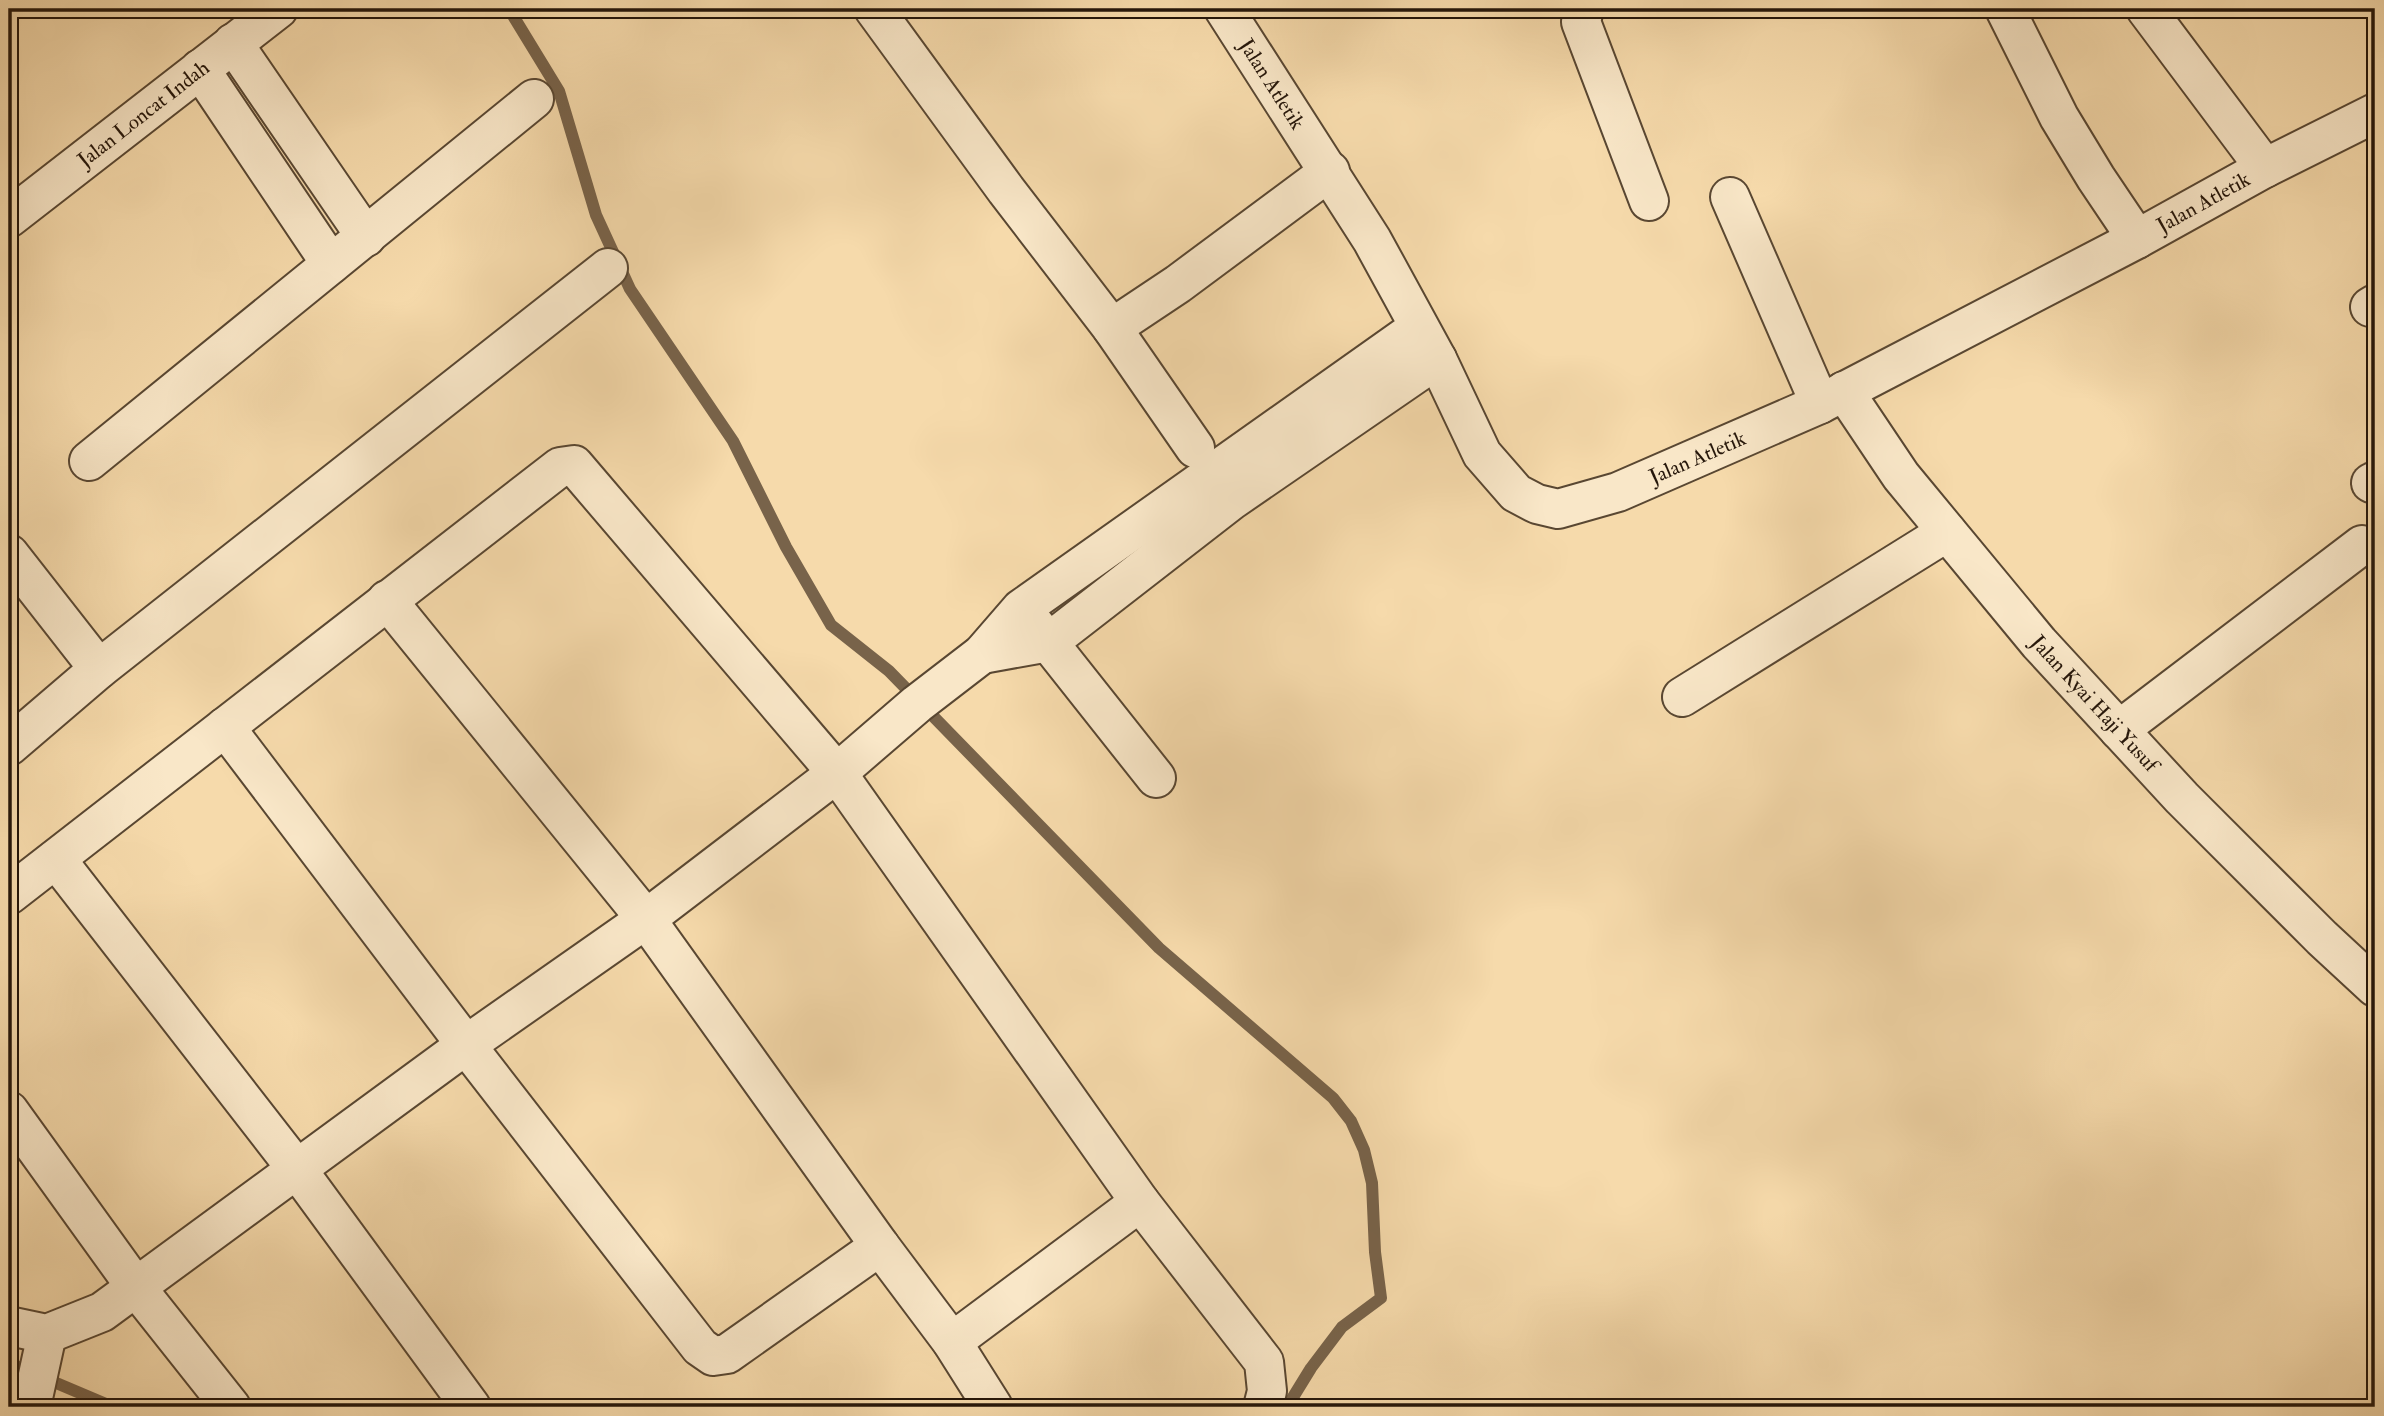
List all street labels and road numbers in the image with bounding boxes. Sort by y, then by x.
street label: Jalan Atletik [1232,33,1311,134]
street label: Jalan Loncat Indah [71,54,215,174]
street label: Jalan Atletik [2151,166,2255,239]
street label: Jalan Atletik [1644,425,1750,491]
street label: Jalan Kyai Haji Yusuf [2024,629,2167,780]

